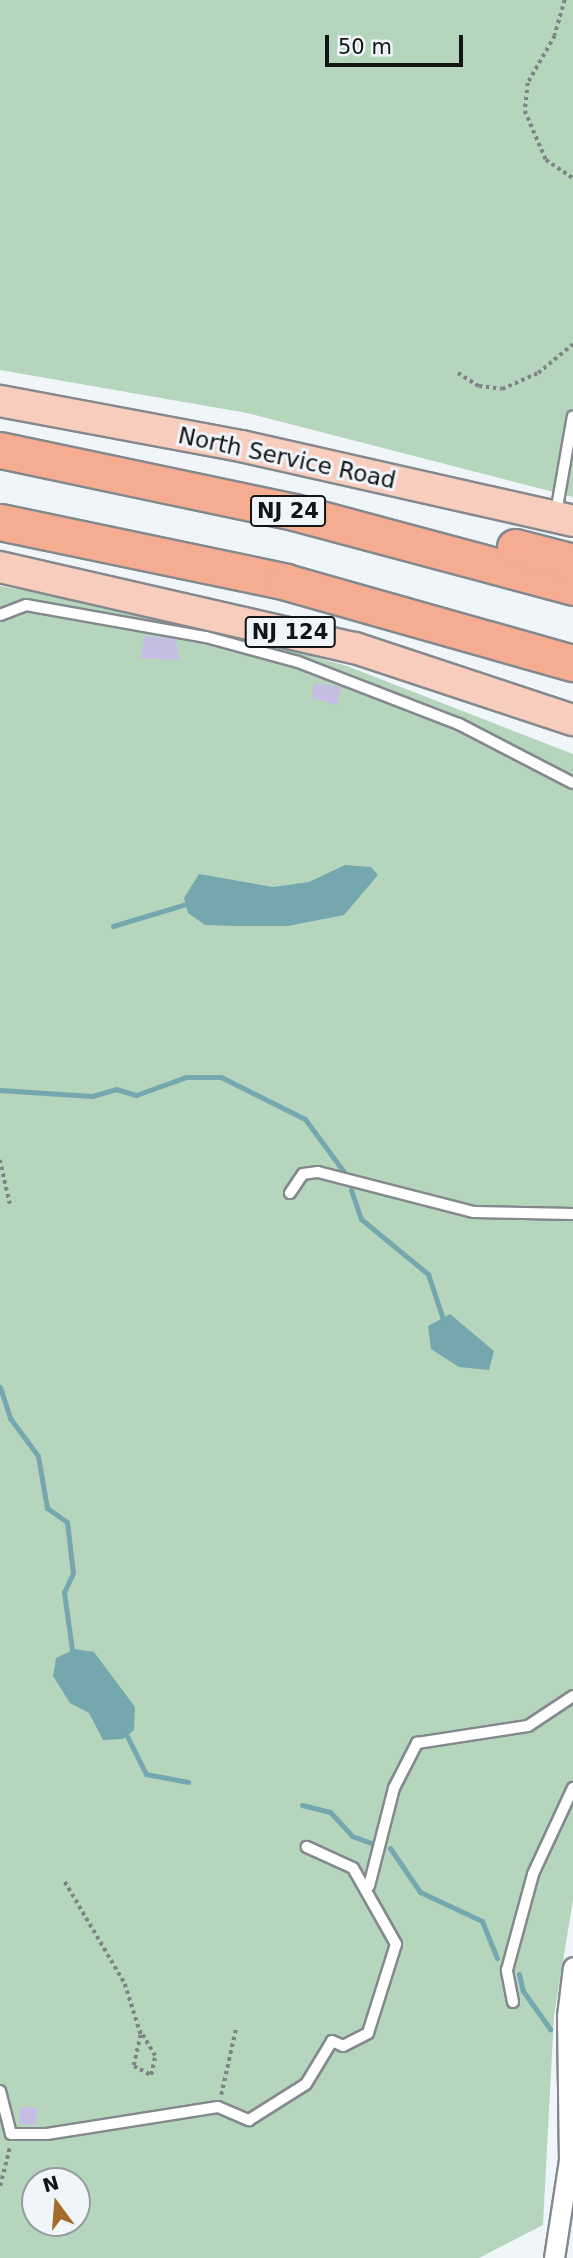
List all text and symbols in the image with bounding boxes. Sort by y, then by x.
scale bar [328,21,466,65]
text: 50 m [338,35,392,59]
street label: North Service Road [176,421,398,495]
road number: NJ 24 [250,494,326,528]
road number: NJ 124 [244,614,336,650]
north arrow [21,2167,91,2237]
text: N [40,2171,61,2197]

